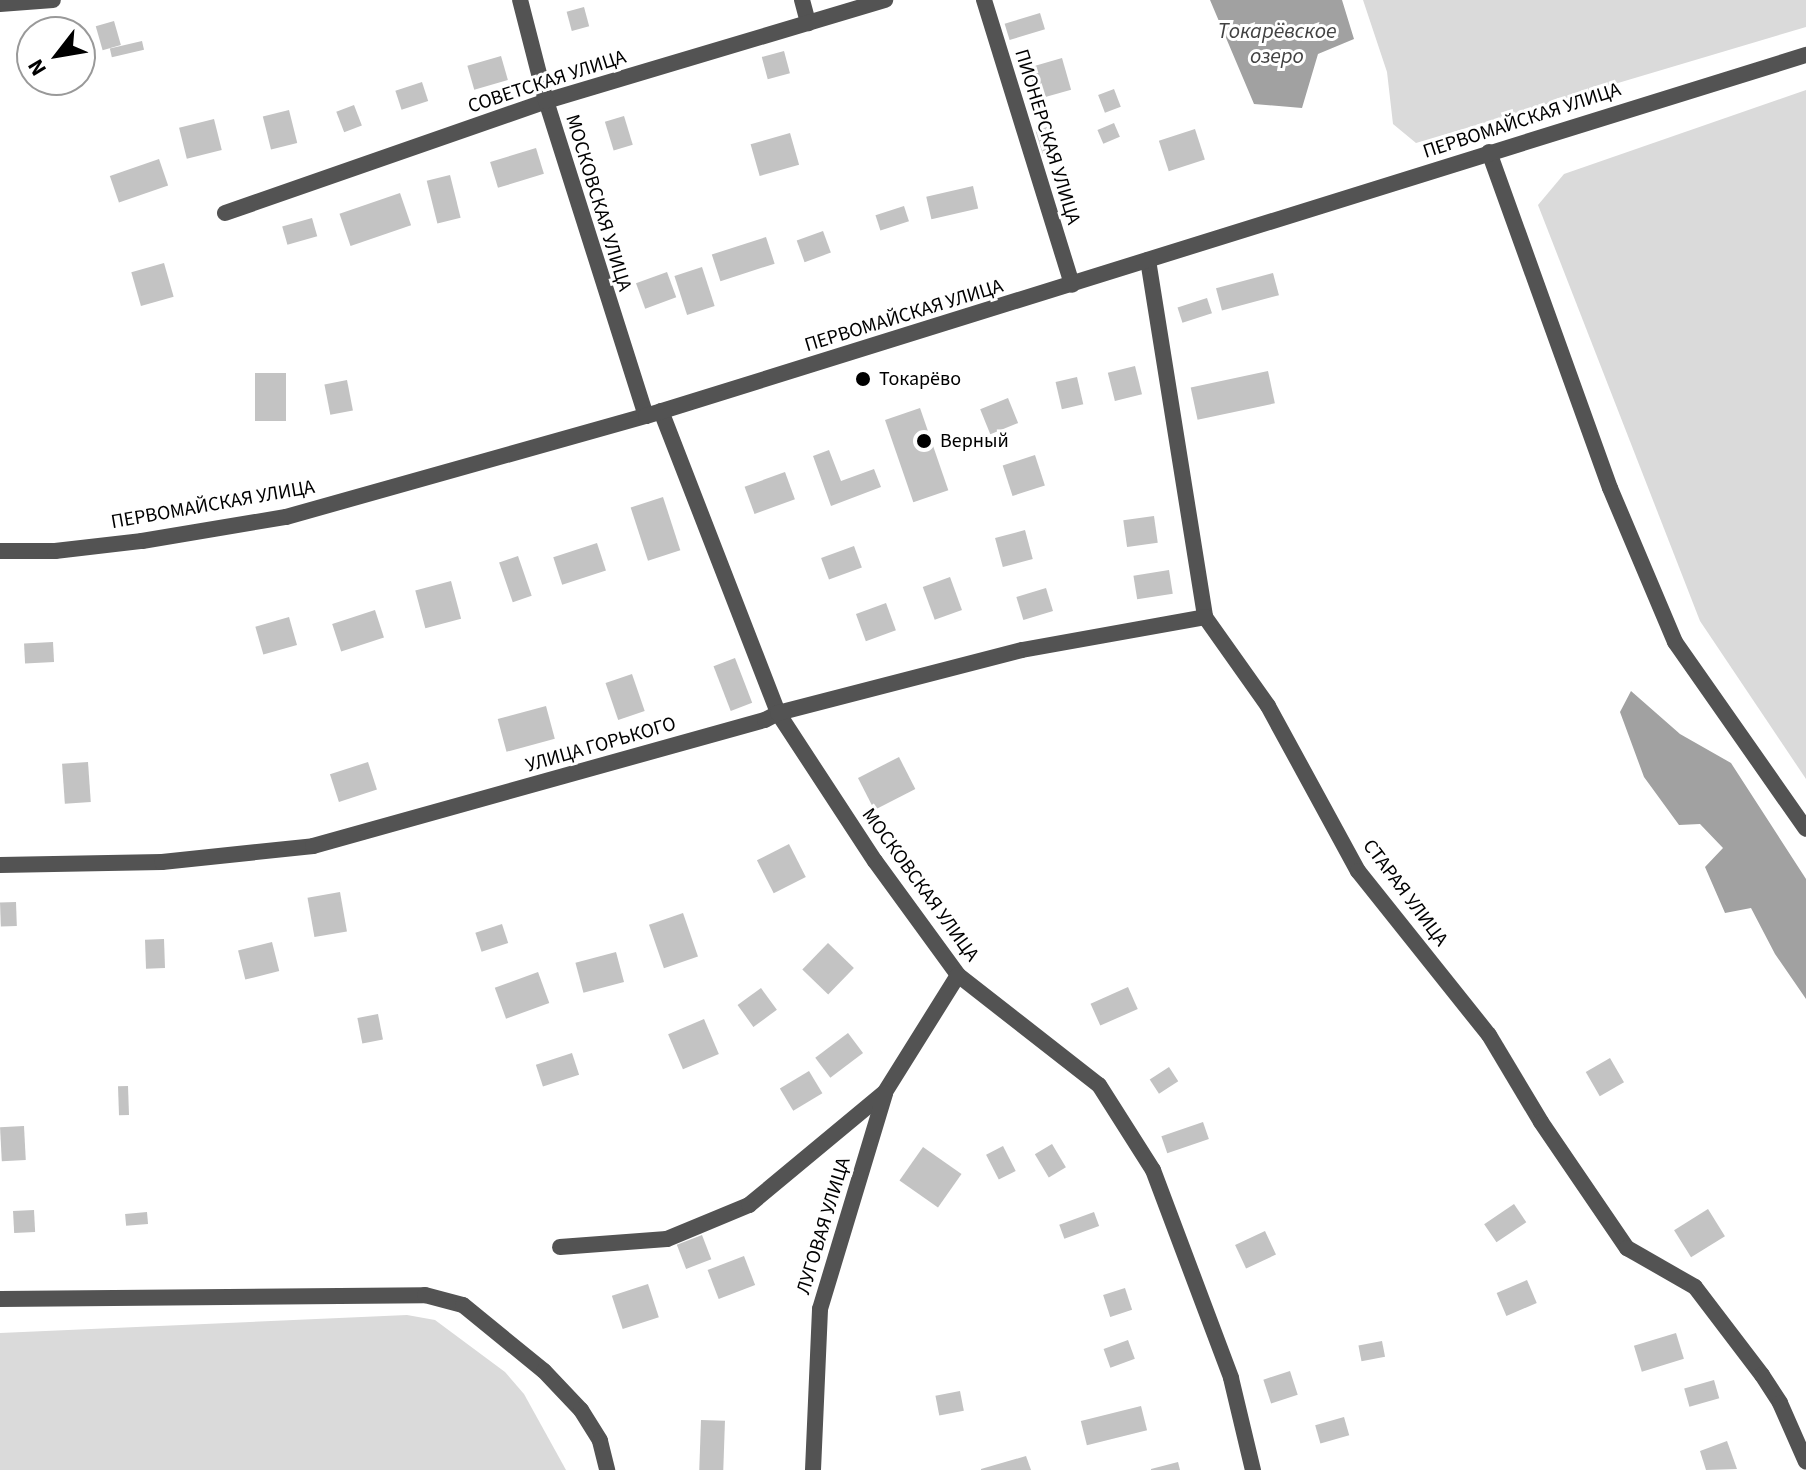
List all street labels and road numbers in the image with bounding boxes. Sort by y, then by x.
street label: СОВЕТСКАЯ УЛИЦА [465,45,629,119]
street label: ПИОНЕРСКАЯ УЛИЦА [1009,46,1085,228]
street label: ПЕРВОМАЙСКАЯ УЛИЦА [1420,78,1624,164]
street label: МОСКОВСКАЯ УЛИЦА [560,112,636,294]
street label: ПЕРВОМАЙСКАЯ УЛИЦА [802,274,1006,358]
street label: ПЕРВОМАЙСКАЯ УЛИЦА [109,475,317,535]
street label: УЛИЦА ГОРЬКОГО [523,712,679,778]
street label: МОСКОВСКАЯ УЛИЦА [856,804,984,966]
street label: СТАРАЯ УЛИЦА [1357,835,1453,951]
street label: ЛУГОВАЯ УЛИЦА [792,1155,856,1297]

